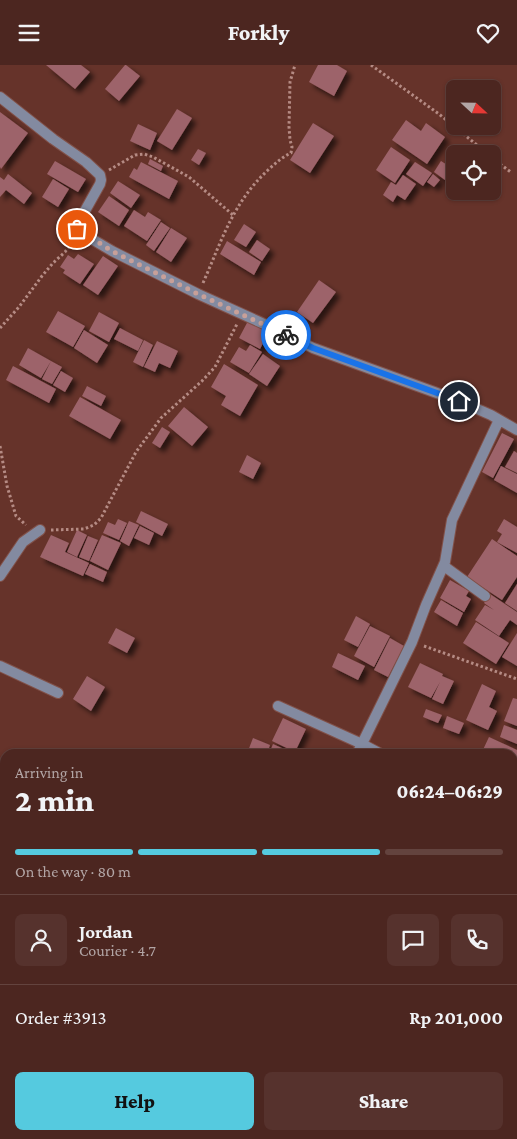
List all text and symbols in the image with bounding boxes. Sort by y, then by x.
icon: menu [15,19,43,47]
icon: heart [474,19,502,47]
text: Forkly [228,20,289,45]
north arrow [446,80,501,135]
map controls [446,80,501,200]
button: locate [446,145,501,200]
pin [56,208,98,250]
icon: bag [63,215,91,243]
courier [261,310,311,360]
icon: bike [272,321,300,349]
pin [438,380,480,422]
icon: home [445,387,473,415]
text: Arriving in [15,764,83,781]
text: 06:24–06:29 [397,781,503,802]
text: 2 min [15,782,94,818]
text: On the way · 80 m [15,863,131,880]
button: person [15,914,67,966]
button: chat [387,914,439,966]
button: phone [451,914,503,966]
text: Jordan [79,921,133,942]
text: Courier · 4.7 [79,942,156,959]
text: Order #3913 [15,1007,106,1028]
text: Rp 201,000 [409,1007,503,1028]
button: Help [15,1072,254,1130]
button: Share [264,1072,503,1130]

